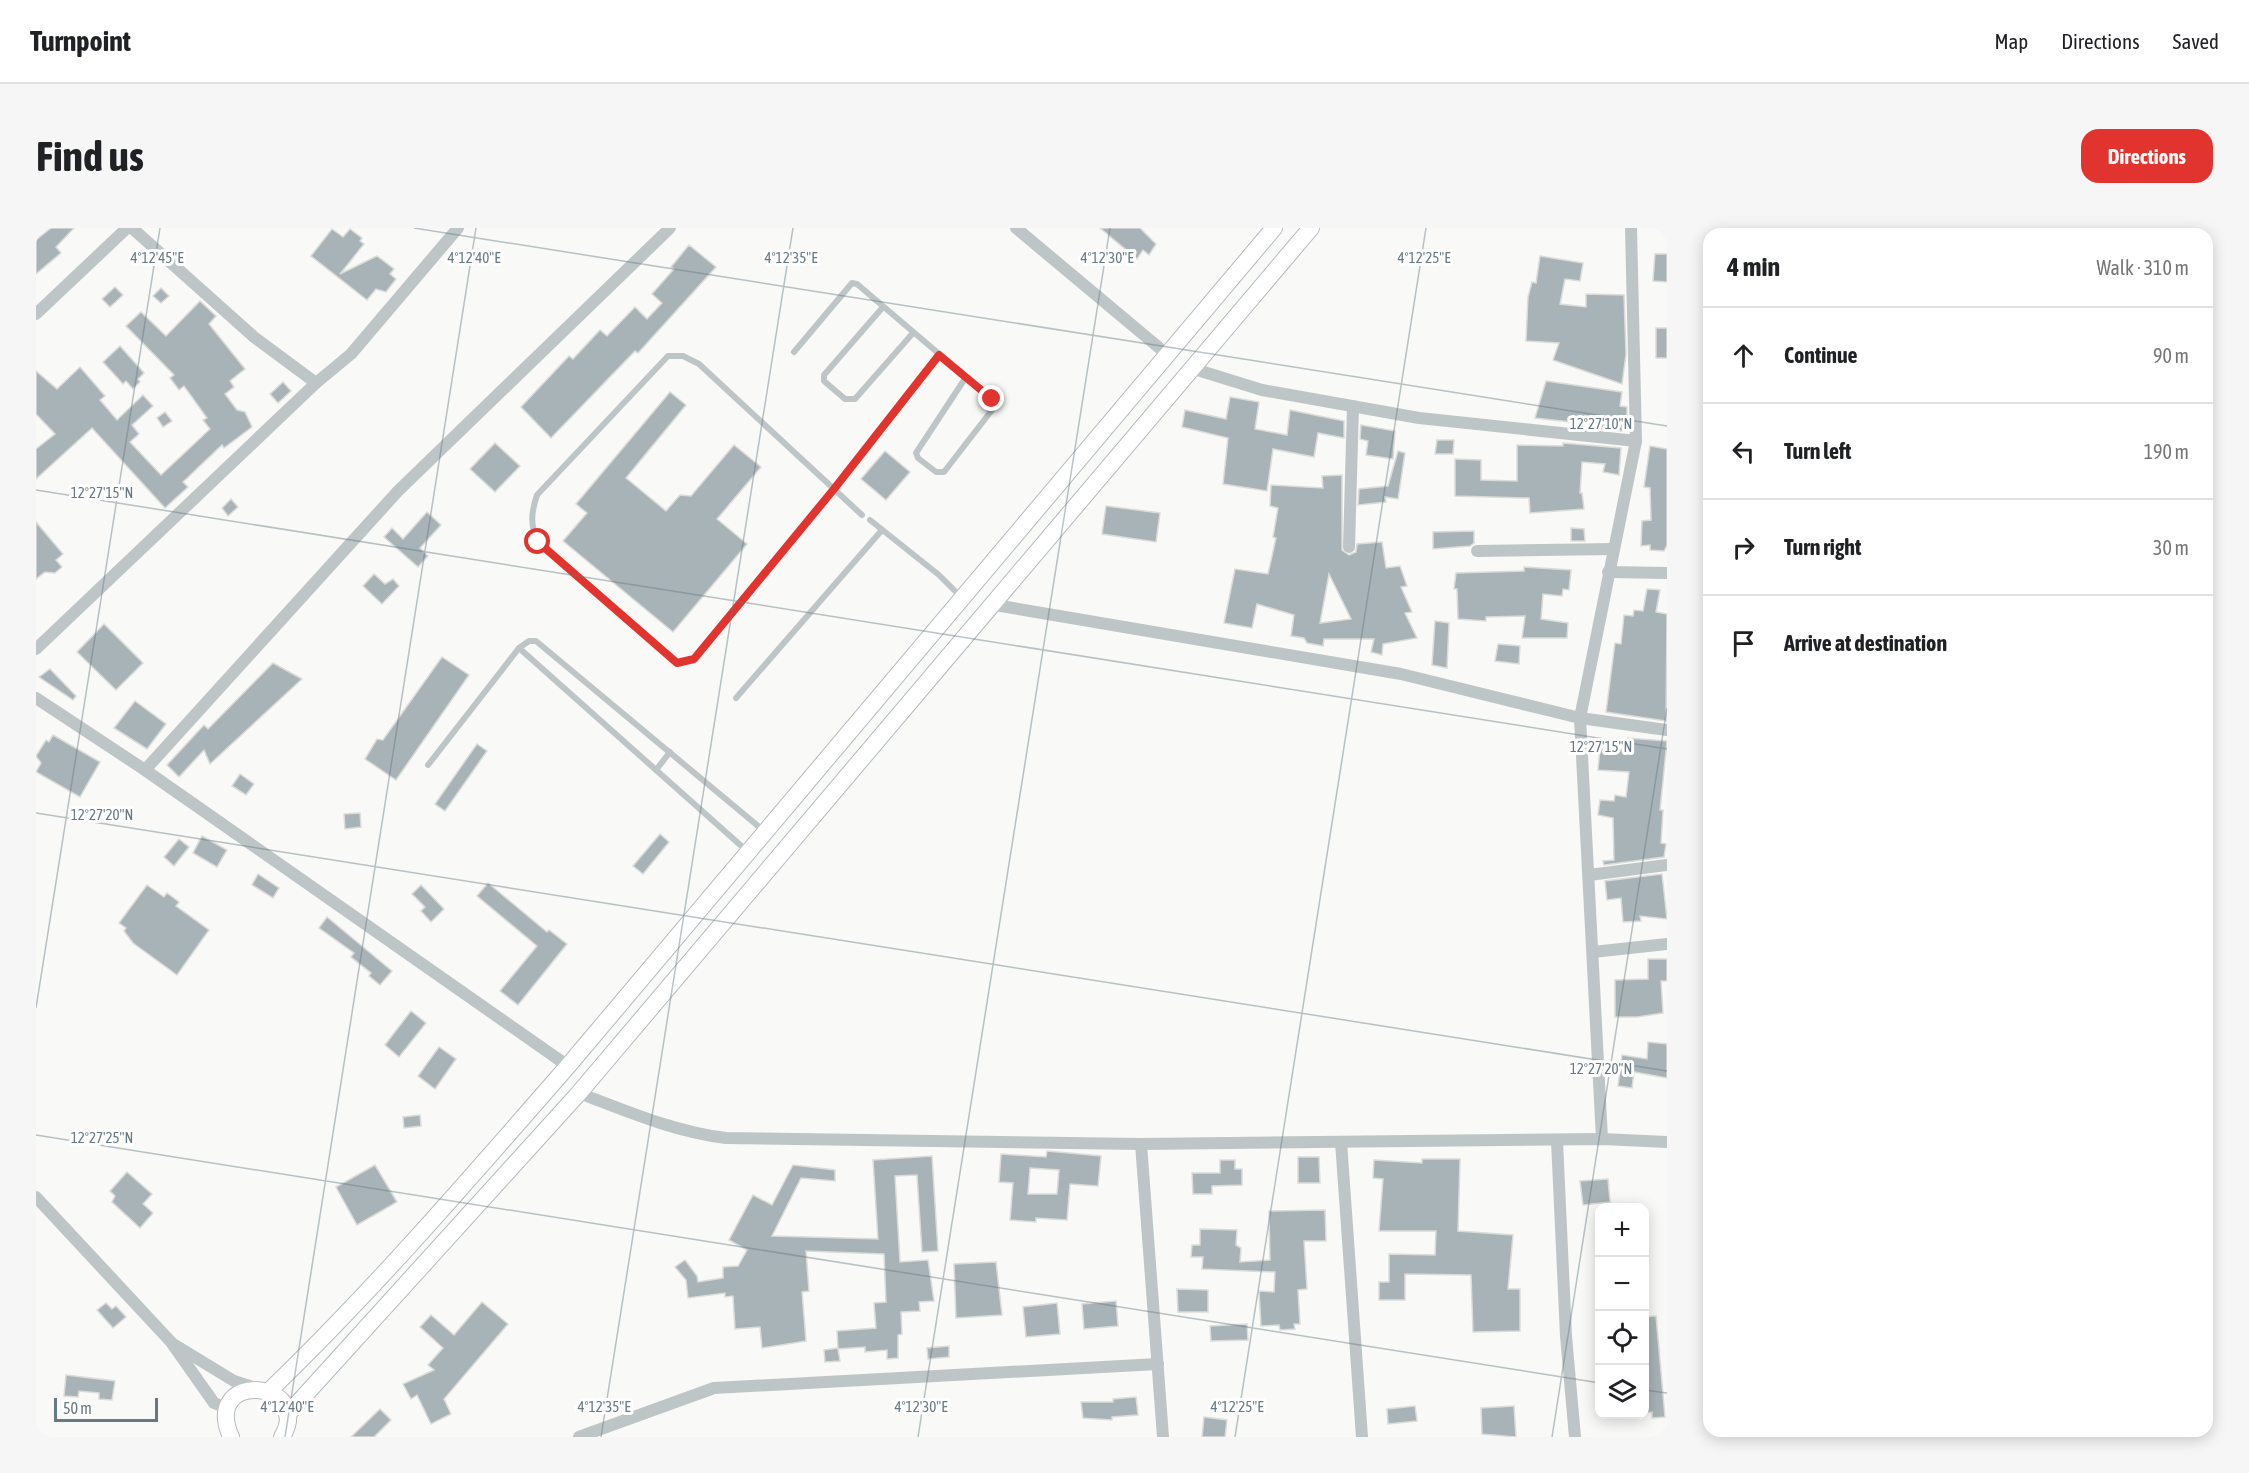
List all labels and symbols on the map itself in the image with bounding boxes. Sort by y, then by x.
text: 4°12'45"E [130,249,184,266]
text: 4°12'40"E [447,249,501,266]
text: 4°12'35"E [764,249,818,266]
text: 4°12'30"E [1080,249,1134,266]
text: 4°12'25"E [1397,249,1451,266]
route end [978,385,1004,411]
text: 12°27'10"N [1570,415,1632,432]
text: 12°27'15"N [71,484,133,501]
route start [524,528,550,554]
text: 12°27'15"N [1570,738,1632,755]
text: 12°27'20"N [71,806,133,823]
text: 12°27'20"N [1570,1060,1632,1077]
text: 12°27'25"N [71,1129,133,1146]
scale bar [54,1395,158,1422]
text: 4°12'40"E [260,1398,314,1415]
text: 4°12'35"E [577,1398,631,1415]
text: 4°12'30"E [894,1398,948,1415]
text: 4°12'25"E [1210,1398,1264,1415]

